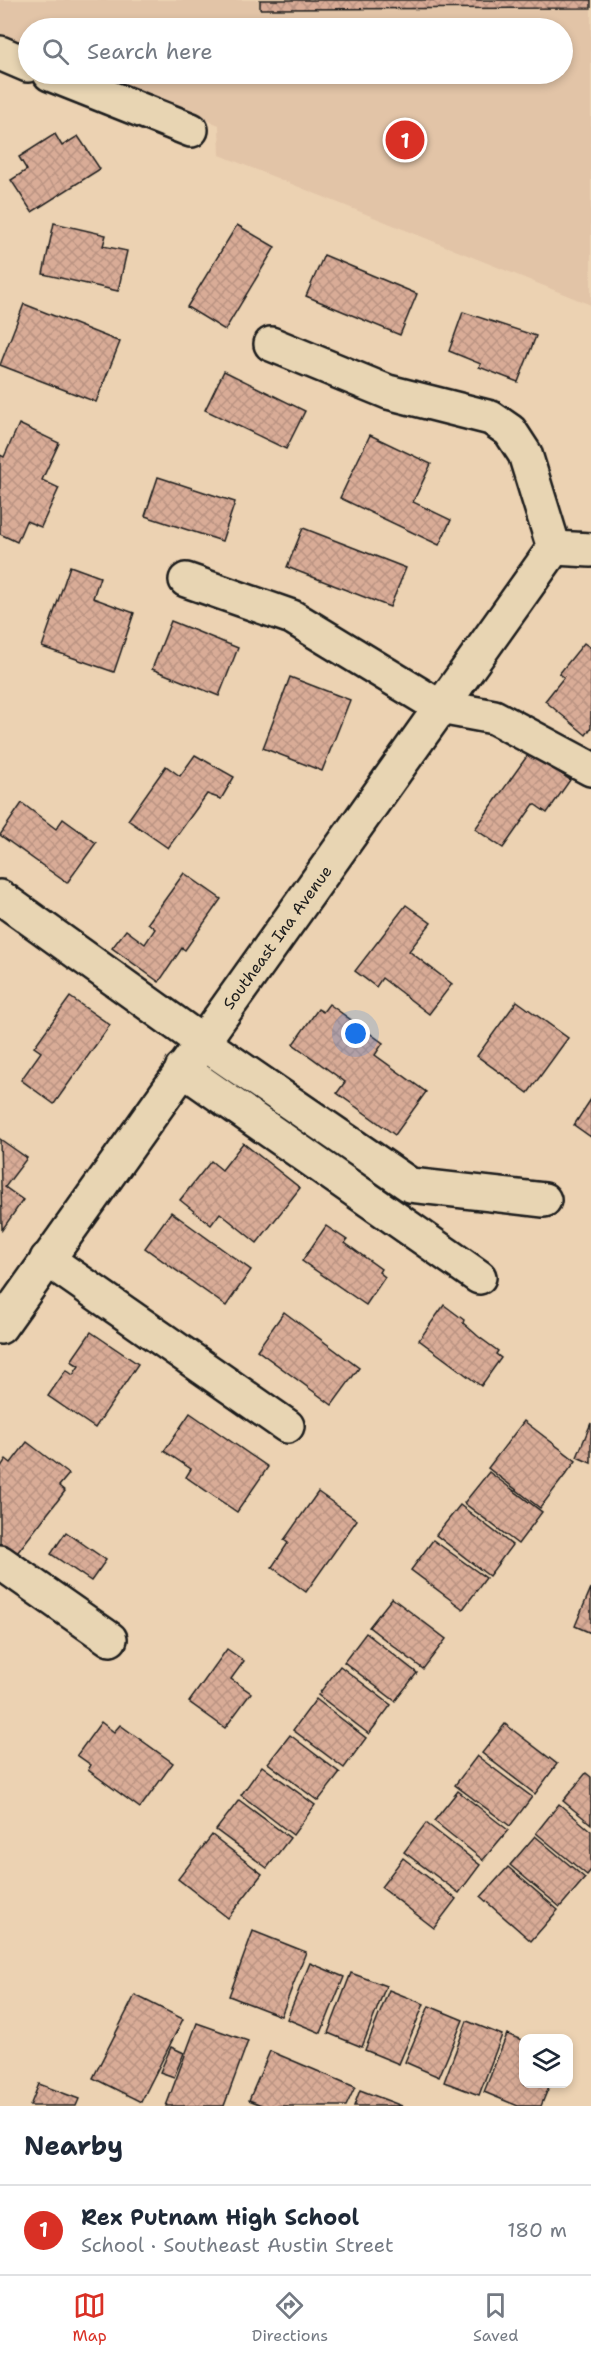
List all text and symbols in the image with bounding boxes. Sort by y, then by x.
search box [18,18,573,84]
icon: search [39,35,72,68]
text: Search here [87,37,213,66]
pin: 1 [386,118,424,162]
street label: Southeast Ina Avenue [218,861,337,1013]
your location [341,1019,370,1048]
map controls [519,2034,573,2088]
button: layers [519,2034,573,2088]
text: Nearby [24,2128,123,2163]
text: Rex Putnam High School [81,2203,359,2232]
text: 1 [39,2217,48,2243]
text: 180 m [507,2217,567,2243]
text: School · Southeast Austin Street [81,2232,394,2258]
tab: Map [73,2289,107,2346]
tab: Directions [252,2289,328,2346]
tab: Saved [473,2289,519,2346]

